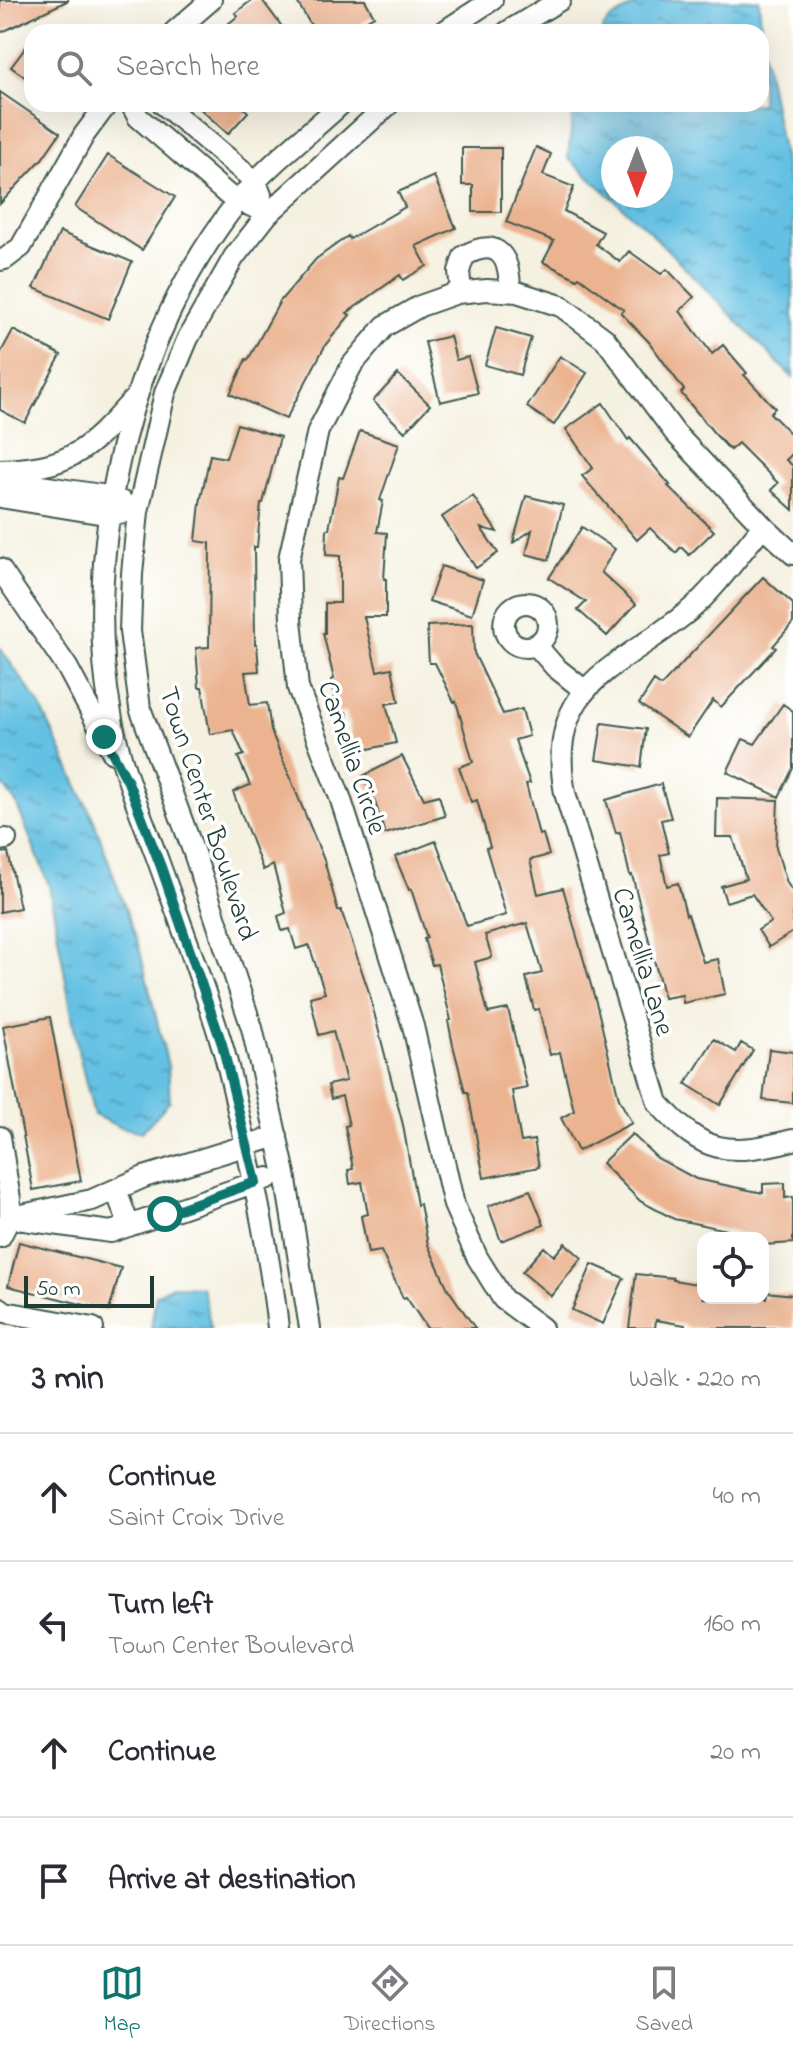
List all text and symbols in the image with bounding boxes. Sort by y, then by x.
search box [24,24,769,112]
icon: search [52,46,96,90]
text: Search here [116,46,260,90]
north arrow [601,136,673,208]
street label: Camellia Circle [305,676,396,841]
street label: Town Center Boulevard [146,682,267,947]
route end [86,719,122,755]
street label: Camellia Lane [600,883,684,1042]
route start [147,1196,183,1232]
map controls [697,1232,769,1304]
button: locate [697,1232,769,1304]
scale bar [24,1272,154,1308]
text: 50 m [36,1274,81,1306]
text: 3 min [32,1355,104,1405]
text: Walk · 220 m [629,1361,761,1399]
text: Continue [108,1456,216,1500]
icon: ahead [32,1475,76,1519]
text: 40 m [712,1478,761,1516]
text: Saint Croix Drive [108,1500,284,1538]
text: Turn left [108,1584,213,1628]
icon: left [32,1603,76,1647]
text: 160 m [703,1606,761,1644]
text: Town Center Boulevard [108,1628,354,1666]
icon: ahead [32,1731,76,1775]
text: Continue [108,1731,216,1775]
text: 20 m [710,1734,761,1772]
icon: arrive [32,1859,76,1903]
text: Arrive at destination [108,1859,356,1903]
tab: Map [100,1961,144,2041]
tab: Directions [344,1961,435,2041]
tab: Saved [636,1961,693,2041]

